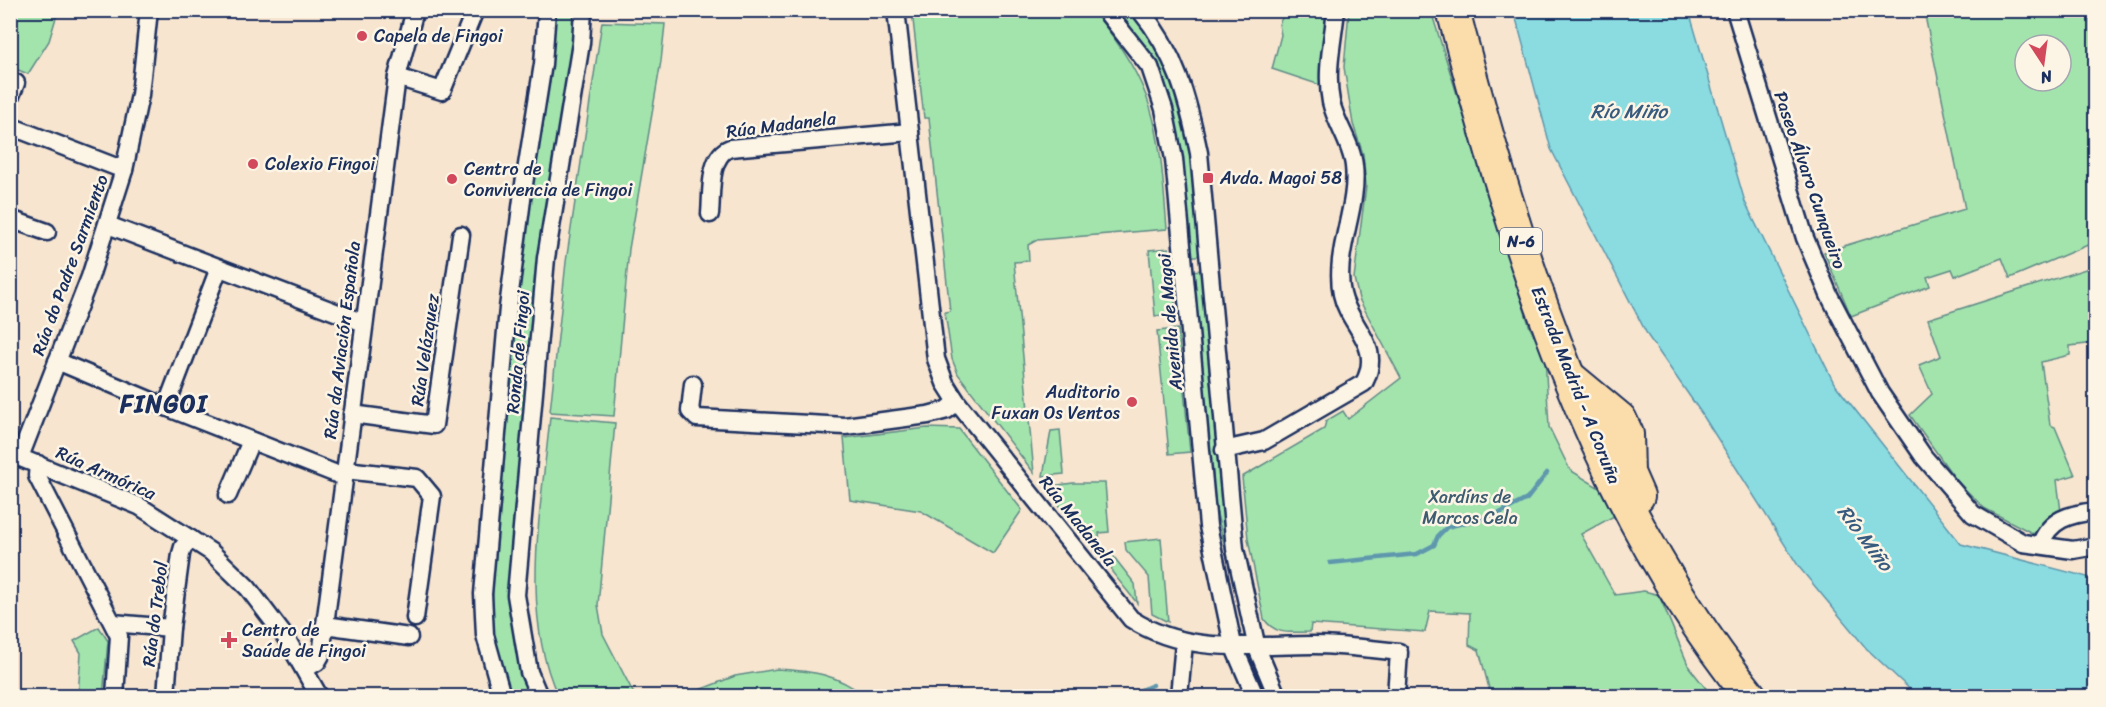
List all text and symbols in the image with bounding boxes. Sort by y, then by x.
place label: Capela de Fingoi [374,20,504,52]
marker: Capela de Fingoi [355,29,369,43]
north arrow [2013,33,2073,93]
text: N [2037,62,2056,93]
street label: Paseo Álvaro Cunqueiro [1765,87,1855,273]
water label: Río Miño [1591,94,1668,129]
street label: Rúa Madanela [724,102,839,148]
place label: Colexio Fingoi [265,148,376,180]
place label: Centro de Convivencia de Fingoi [464,153,633,206]
marker: Colexio Fingoi [246,157,260,171]
place label: Avda. Magoi 58 [1219,162,1342,194]
street label: Rúa do Padre Sarmiento [22,170,118,360]
marker: Avda. Magoi 58 [1201,171,1215,185]
marker: Centro de Convivencia de Fingoi [445,172,459,186]
road number: N-6 [1500,228,1542,254]
street label: Rúa da Aviación Española [314,239,370,441]
street label: Avenida de Magoi [1148,251,1192,393]
street label: Estrada Madrid - A Coruña [1522,281,1630,489]
street label: Ronda de Fingoi [497,288,539,415]
street label: Rúa Velázquez [401,291,449,408]
place label: Auditorio Fuxan Os Ventos [992,376,1121,429]
district label: FINGOI [119,383,209,425]
marker: Auditorio Fuxan Os Ventos [1125,395,1139,409]
street label: Rúa Armórica [51,437,162,510]
street label: Rúa Madanela [1031,468,1126,575]
park label: Xardíns de Marcos Cela [1422,481,1518,534]
water label: Río Miño [1828,497,1903,580]
street label: Rúa do Trebol [133,559,177,669]
place label: Centro de Saúde de Fingoi [242,614,367,667]
marker: Centro de Saúde de Fingoi [220,631,238,649]

